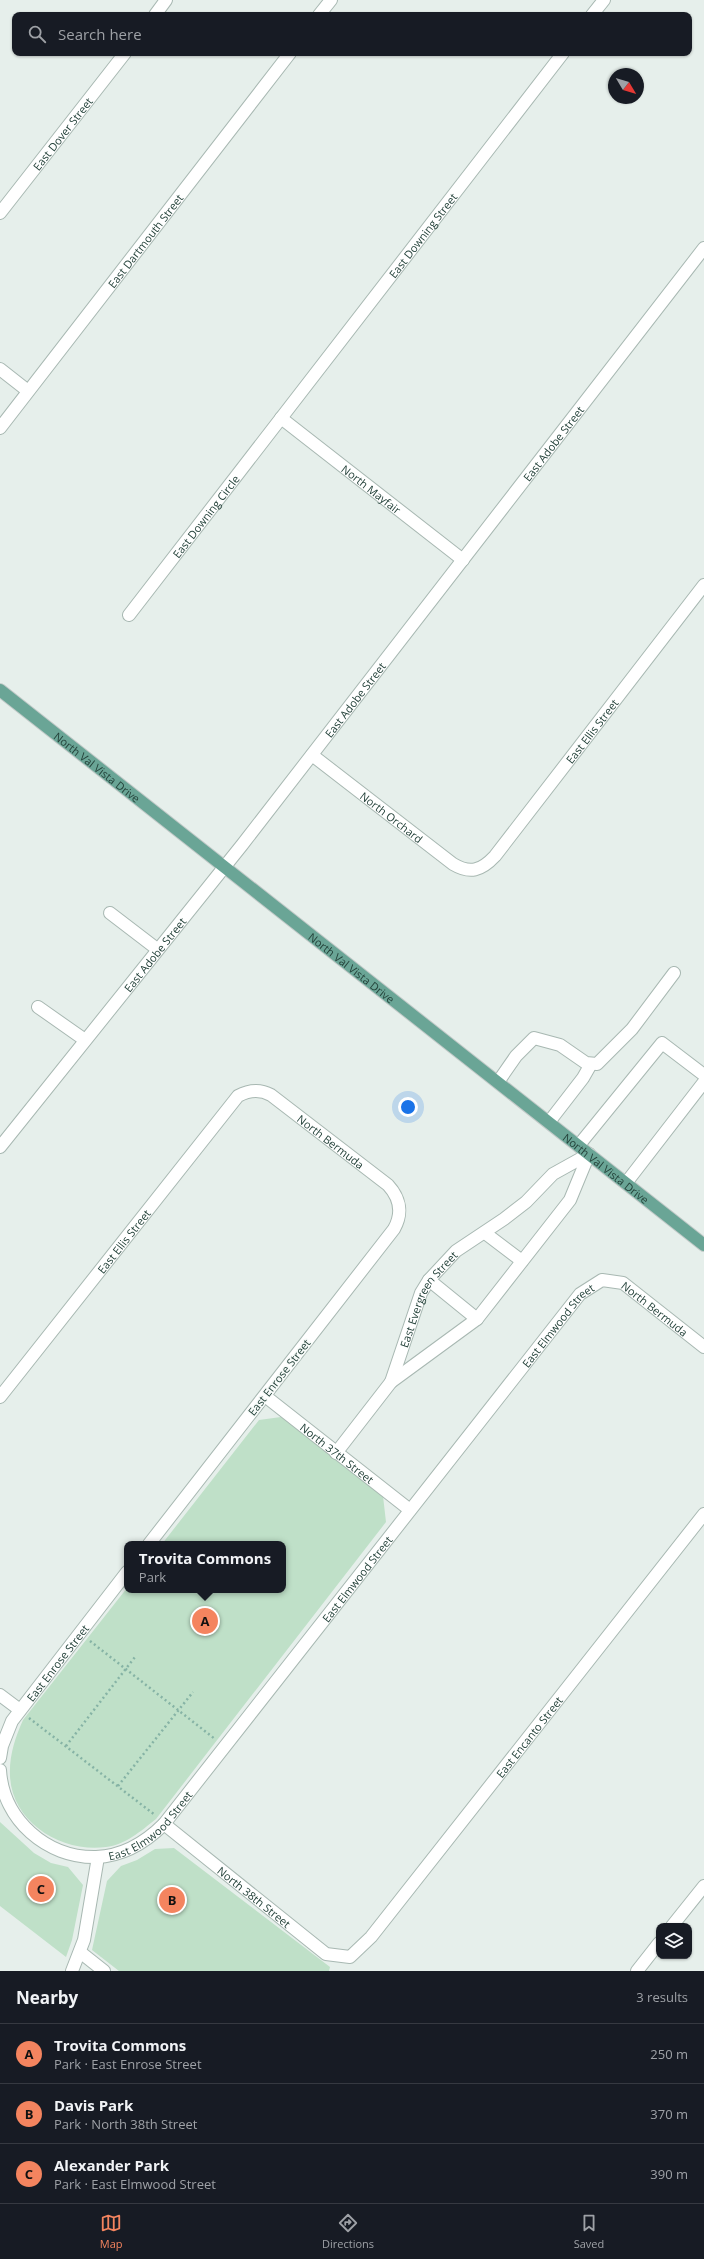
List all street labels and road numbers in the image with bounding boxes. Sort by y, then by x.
street label: East Dover Street [29,94,95,173]
street label: East Downing Street [385,190,460,281]
street label: East Dartmouth Street [104,191,186,290]
street label: East Adobe Street [519,403,587,484]
street label: North Mayfair [339,461,405,517]
street label: East Downing Circle [169,472,242,561]
street label: East Adobe Street [321,659,388,740]
street label: East Ellis Street [562,695,621,766]
street label: North Val Vista Drive [51,728,144,805]
street label: North Orchard [357,788,426,846]
street label: East Adobe Street [120,914,189,995]
street label: North Val Vista Drive [306,929,398,1006]
street label: North Bermuda [295,1111,368,1172]
street label: North Val Vista Drive [560,1129,652,1207]
street label: East Ellis Street [93,1206,153,1276]
street label: East Evergreen Street [396,1247,460,1349]
street label: North Bermuda [619,1277,691,1339]
street label: East Elmwood Street [518,1280,597,1370]
street label: East Enrose Street [244,1336,314,1418]
street label: North 37th Street [297,1419,377,1487]
street label: East Elmwood Street [318,1532,395,1625]
street label: East Enrose Street [23,1621,92,1704]
street label: East Encanto Street [492,1693,566,1780]
street label: East Elmwood Street [107,1787,195,1863]
street label: North 38th Street [215,1863,294,1931]

